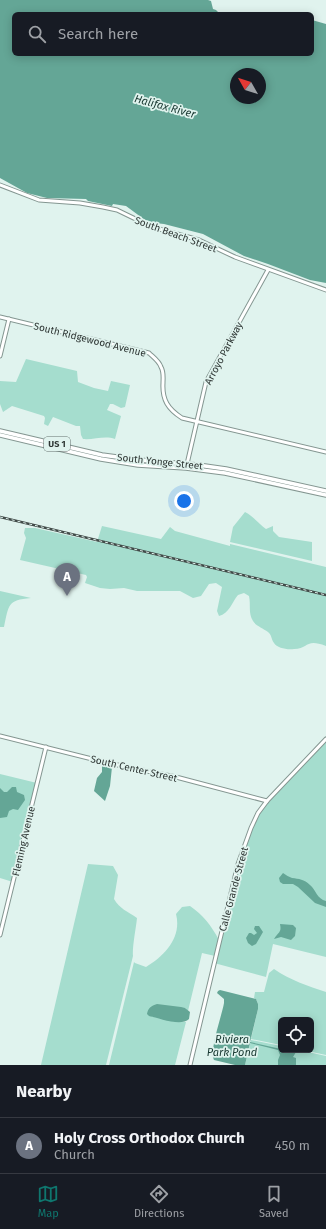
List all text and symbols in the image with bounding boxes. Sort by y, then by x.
search box [12,12,314,56]
icon: search [26,23,48,45]
text: Search here [58,25,138,43]
north arrow [230,68,266,104]
water label: Halifax River [133,92,198,121]
street label: South Beach Street [133,215,219,256]
street label: South Ridgewood Avenue [32,320,147,360]
street label: Arroyo Parkway [202,320,245,387]
road number: US 1 [44,437,70,451]
street label: South Yonge Street [116,452,204,473]
your location [174,491,194,511]
pin: A [54,563,80,596]
street label: South Center Street [89,753,179,785]
street label: Fleming Avenue [10,805,38,877]
street label: Calle Grande Street [217,845,251,933]
map controls [278,1017,314,1053]
button: locate [278,1017,314,1053]
water label: Riviera Park Pond [207,1033,258,1059]
text: Nearby [16,1081,71,1102]
text: Holy Cross Orthodox Church [54,1129,245,1147]
text: A [25,1138,33,1153]
text: 450 m [275,1138,310,1153]
text: Church [54,1147,95,1162]
tab: Map [37,1183,59,1220]
tab: Directions [134,1183,184,1220]
tab: Saved [259,1183,289,1220]

